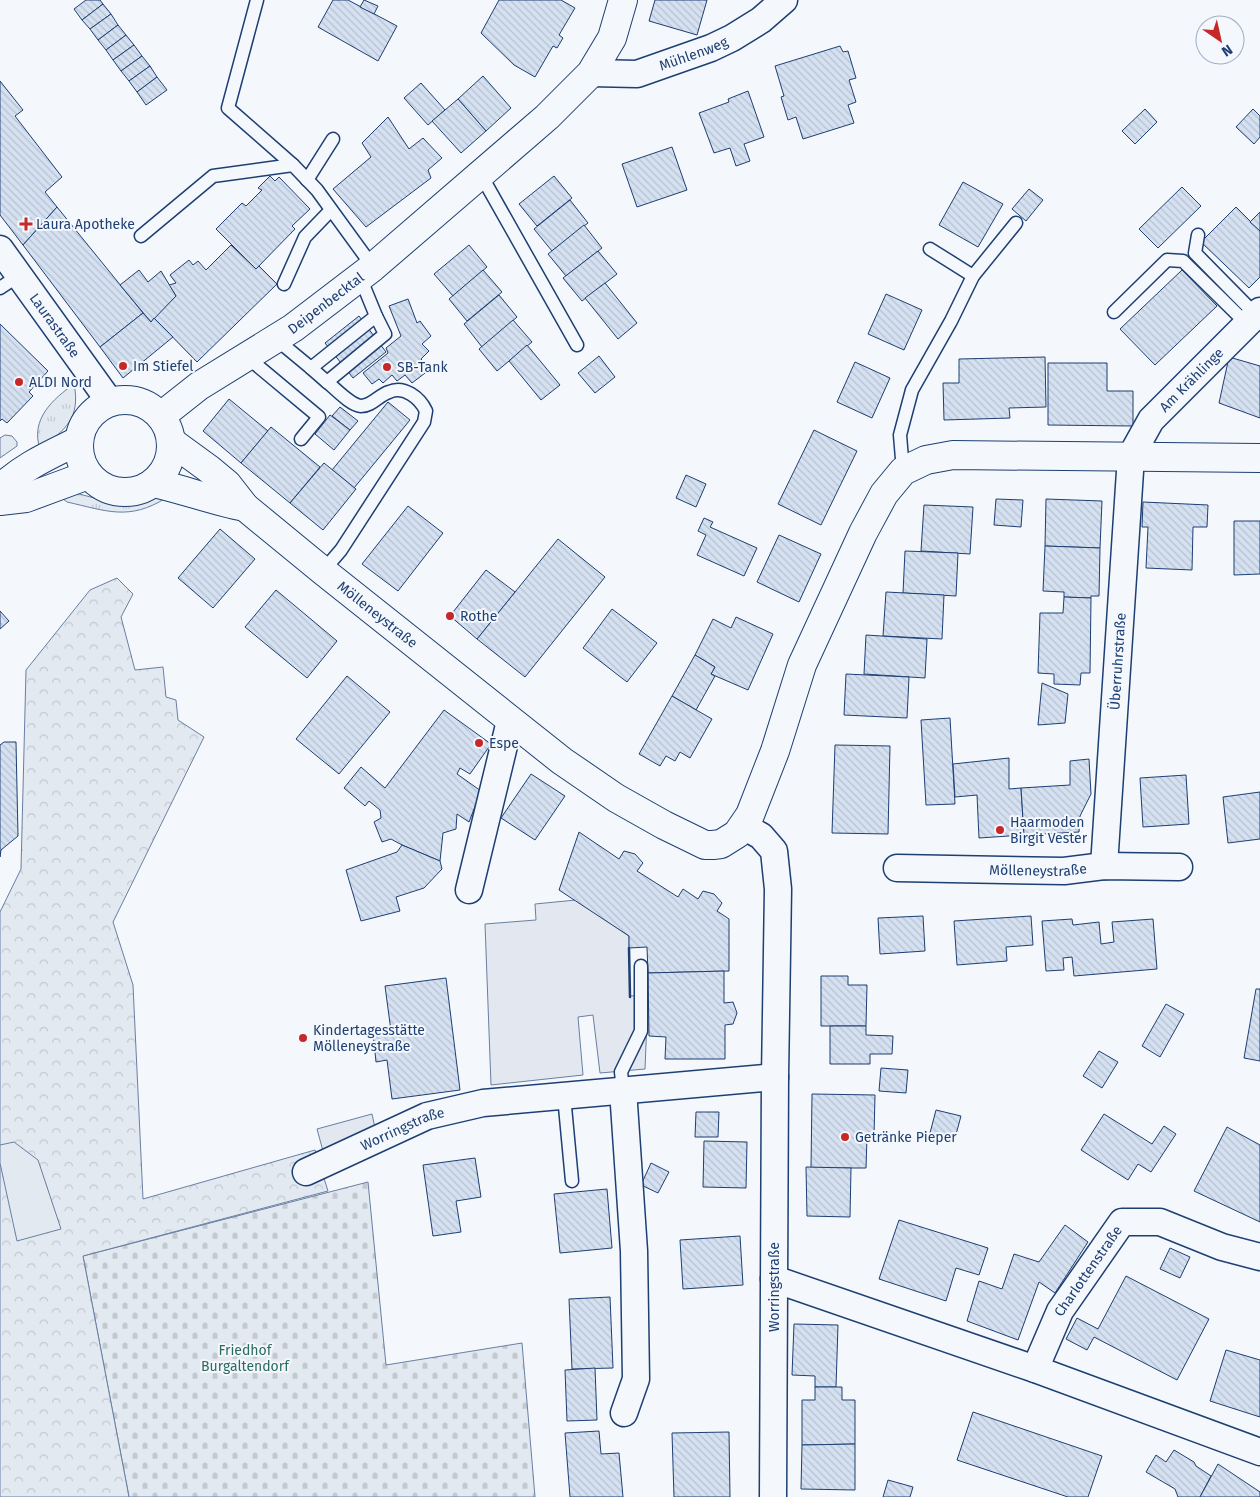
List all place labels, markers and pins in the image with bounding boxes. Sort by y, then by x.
place label: Laura Apotheke [36,216,135,233]
marker: Laura Apotheke [20,218,32,230]
place label: Im Stiefel [133,358,193,375]
place label: SB-Tank [397,359,448,376]
marker: Im Stiefel [117,360,129,372]
marker: SB-Tank [381,361,393,373]
place label: ALDI Nord [29,374,92,391]
marker: ALDI Nord [13,376,25,388]
place label: Rothe [460,608,497,625]
marker: Rothe [444,610,456,622]
place label: Espe [489,735,519,752]
marker: Espe [473,737,485,749]
place label: Haarmoden Birgit Vester [1010,814,1088,847]
marker: Haarmoden Birgit Vester [994,824,1006,836]
place label: Kindertagesstätte Mölleneystraße [313,1022,425,1055]
marker: Kindertagesstätte Mölleneystraße [297,1032,309,1044]
place label: Getränke Pieper [855,1129,957,1146]
marker: Getränke Pieper [839,1131,851,1143]

